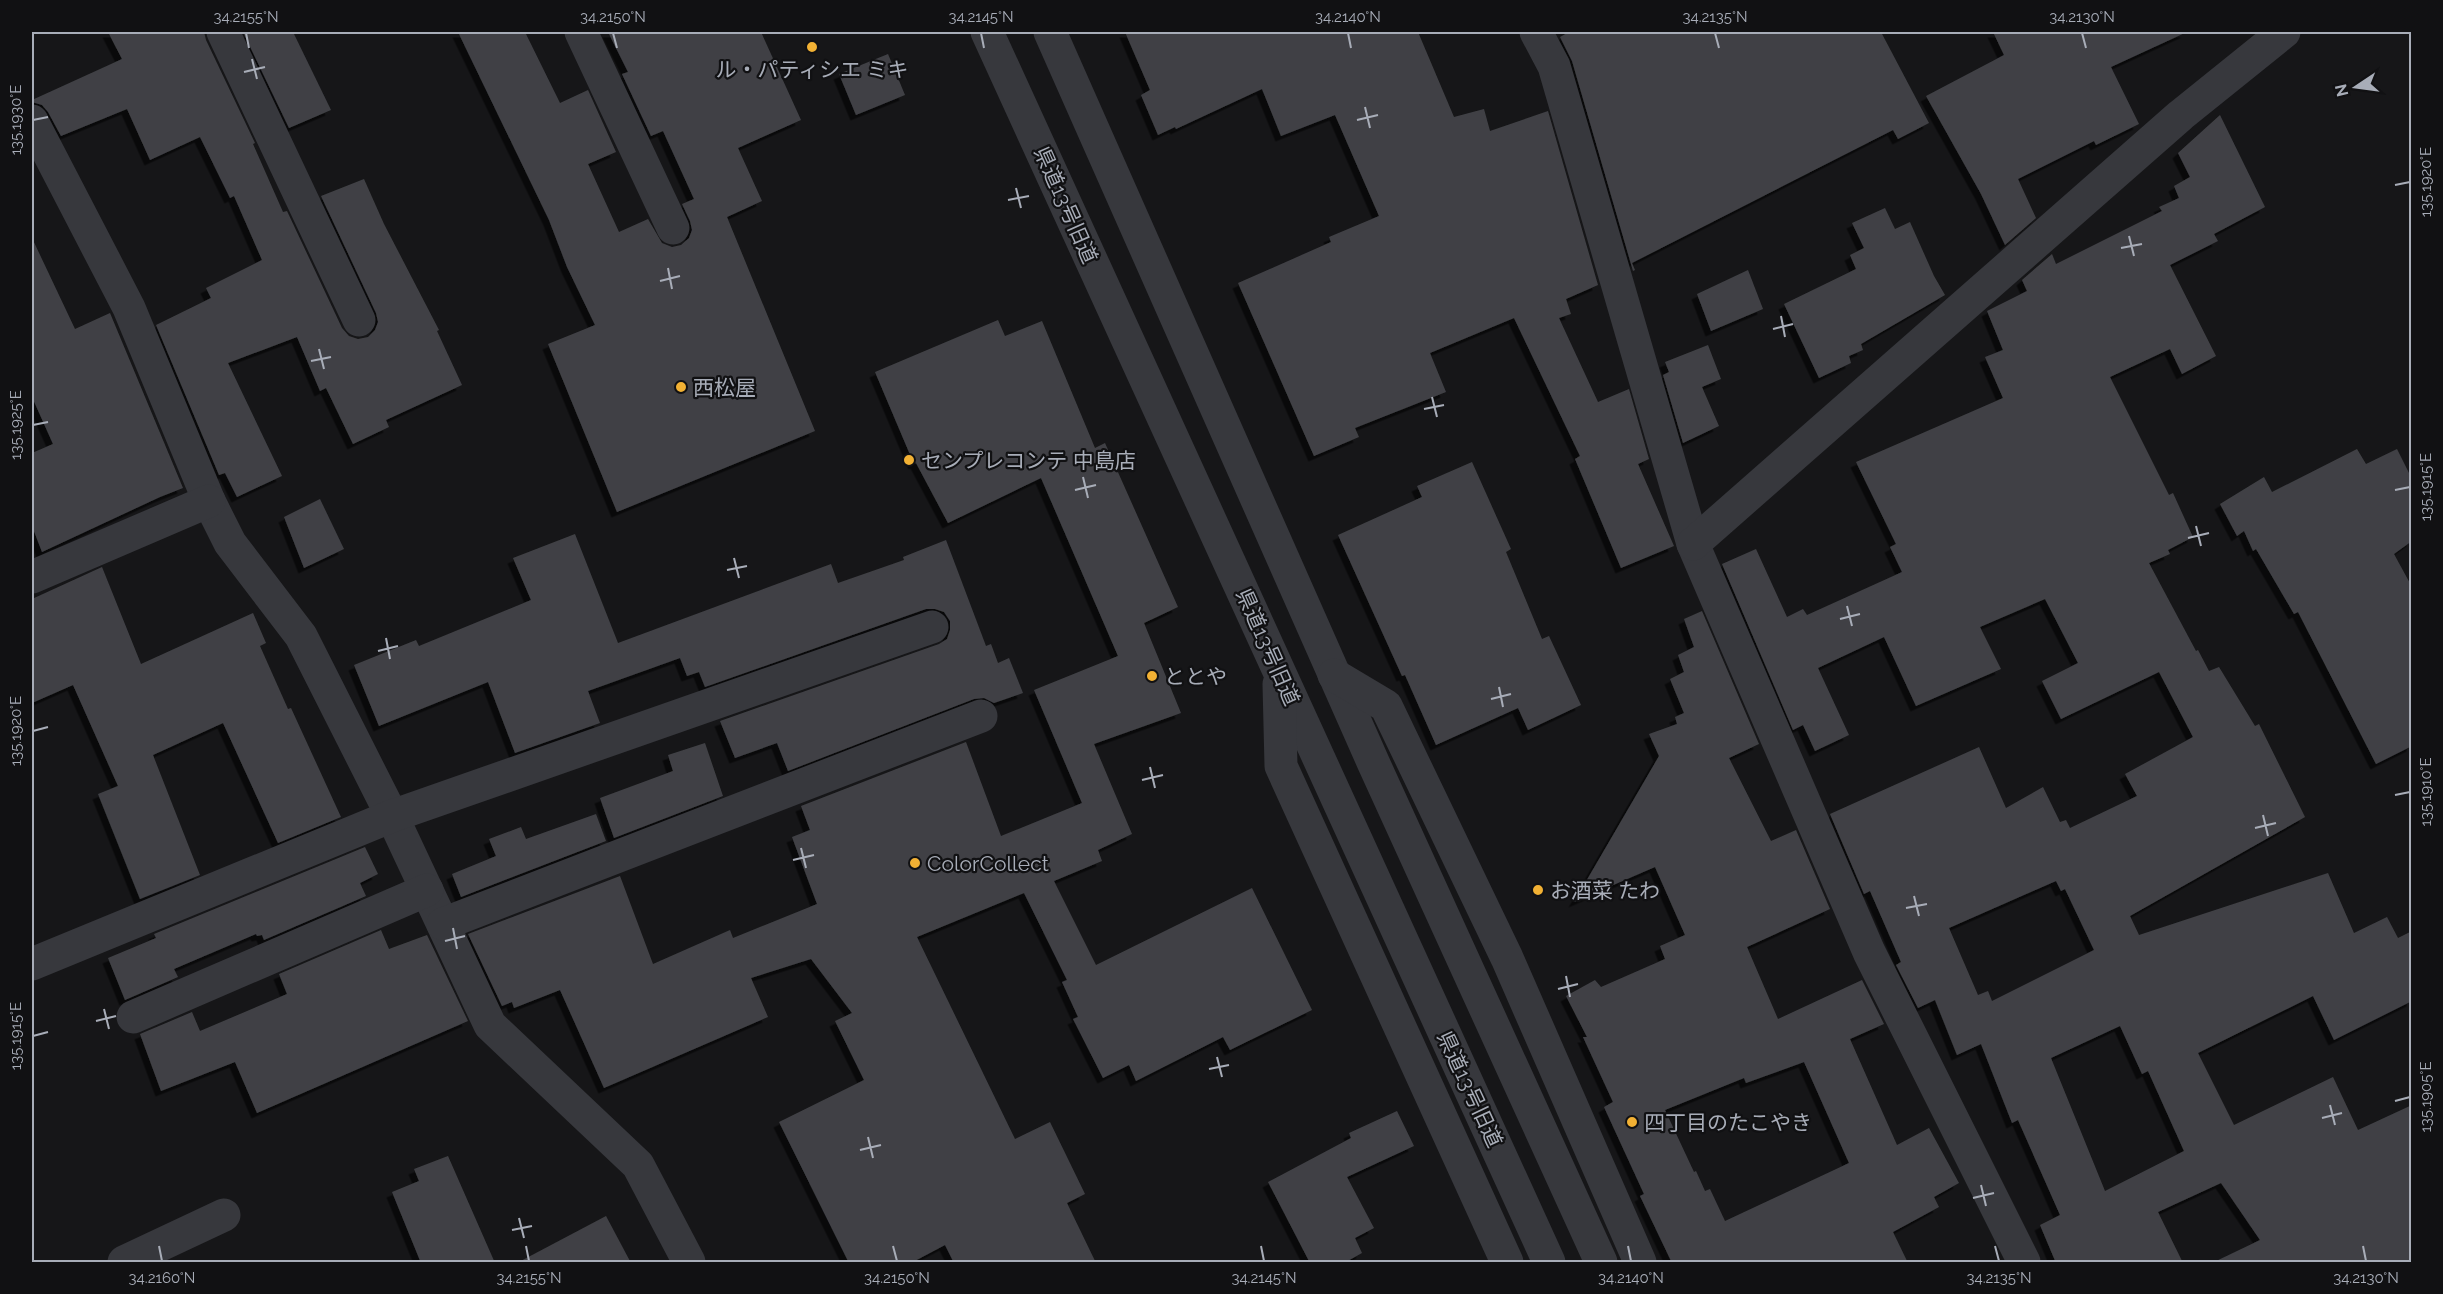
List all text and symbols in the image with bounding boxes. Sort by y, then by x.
text: 34.2155°N [213,8,279,26]
text: 34.2150°N [580,8,646,26]
text: 34.2145°N [948,8,1014,26]
text: 34.2140°N [1315,8,1381,26]
text: 34.2135°N [1682,8,1748,26]
text: 34.2130°N [2049,8,2115,26]
marker: ル・パティシエ ミキ [805,40,819,54]
place label: ル・パティシエ ミキ [715,57,909,82]
north arrow [2326,57,2386,117]
text: N [2331,82,2353,98]
text: 135.1930°E [7,85,25,155]
street label: 県道13号旧道 [1029,143,1103,267]
text: 135.1920°E [2417,147,2435,217]
place label: 西松屋 [693,375,756,400]
marker: 西松屋 [674,380,688,394]
text: 135.1925°E [7,390,25,460]
place label: センプレコンテ 中島店 [921,448,1136,473]
marker: センプレコンテ 中島店 [902,453,916,467]
text: 135.1915°E [2417,453,2435,521]
street label: 県道13号旧道 [1231,585,1305,709]
place label: ととや [1164,664,1227,689]
marker: ととや [1145,669,1159,683]
text: 135.1920°E [7,696,25,766]
text: 135.1910°E [2417,757,2435,827]
place label: ColorCollect [927,851,1049,876]
marker: ColorCollect [908,856,922,870]
place label: お酒菜 たわ [1550,878,1660,903]
marker: お酒菜 たわ [1531,883,1545,897]
text: 135.1915°E [7,1002,25,1070]
street label: 県道13号旧道 [1432,1027,1508,1151]
text: 135.1905°E [2417,1061,2435,1133]
place label: 四丁目のたこやき [1644,1110,1812,1135]
marker: 四丁目のたこやき [1625,1115,1639,1129]
text: 34.2160°N [129,1269,195,1287]
text: 34.2155°N [496,1269,562,1287]
text: 34.2150°N [864,1269,930,1287]
text: 34.2145°N [1231,1269,1297,1287]
text: 34.2140°N [1598,1269,1664,1287]
text: 34.2135°N [1966,1269,2032,1287]
text: 34.2130°N [2333,1269,2399,1287]

